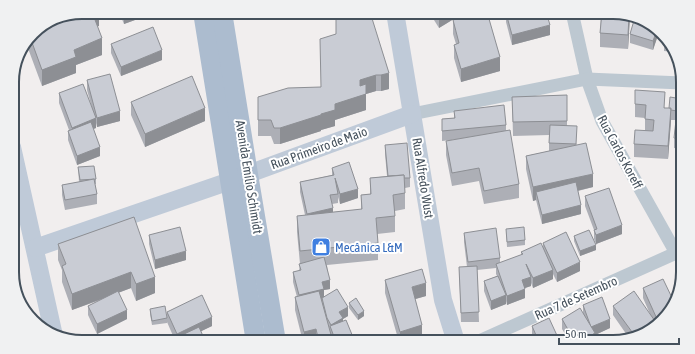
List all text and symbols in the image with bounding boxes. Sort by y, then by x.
street label: Rua Carlos Koreff [594,113,646,191]
street label: Avenida Emílio Schimidt [233,119,265,235]
street label: Rua Primeiro de Maio [269,124,369,172]
street label: Rua Alfredo Wust [409,137,437,220]
shop icon: Mecânica L&M [310,236,332,258]
place label: Mecânica L&M [335,240,403,255]
street label: Rua 7 de Setembro [532,273,620,323]
scale bar [559,320,679,346]
text: 50 m [565,327,587,341]

